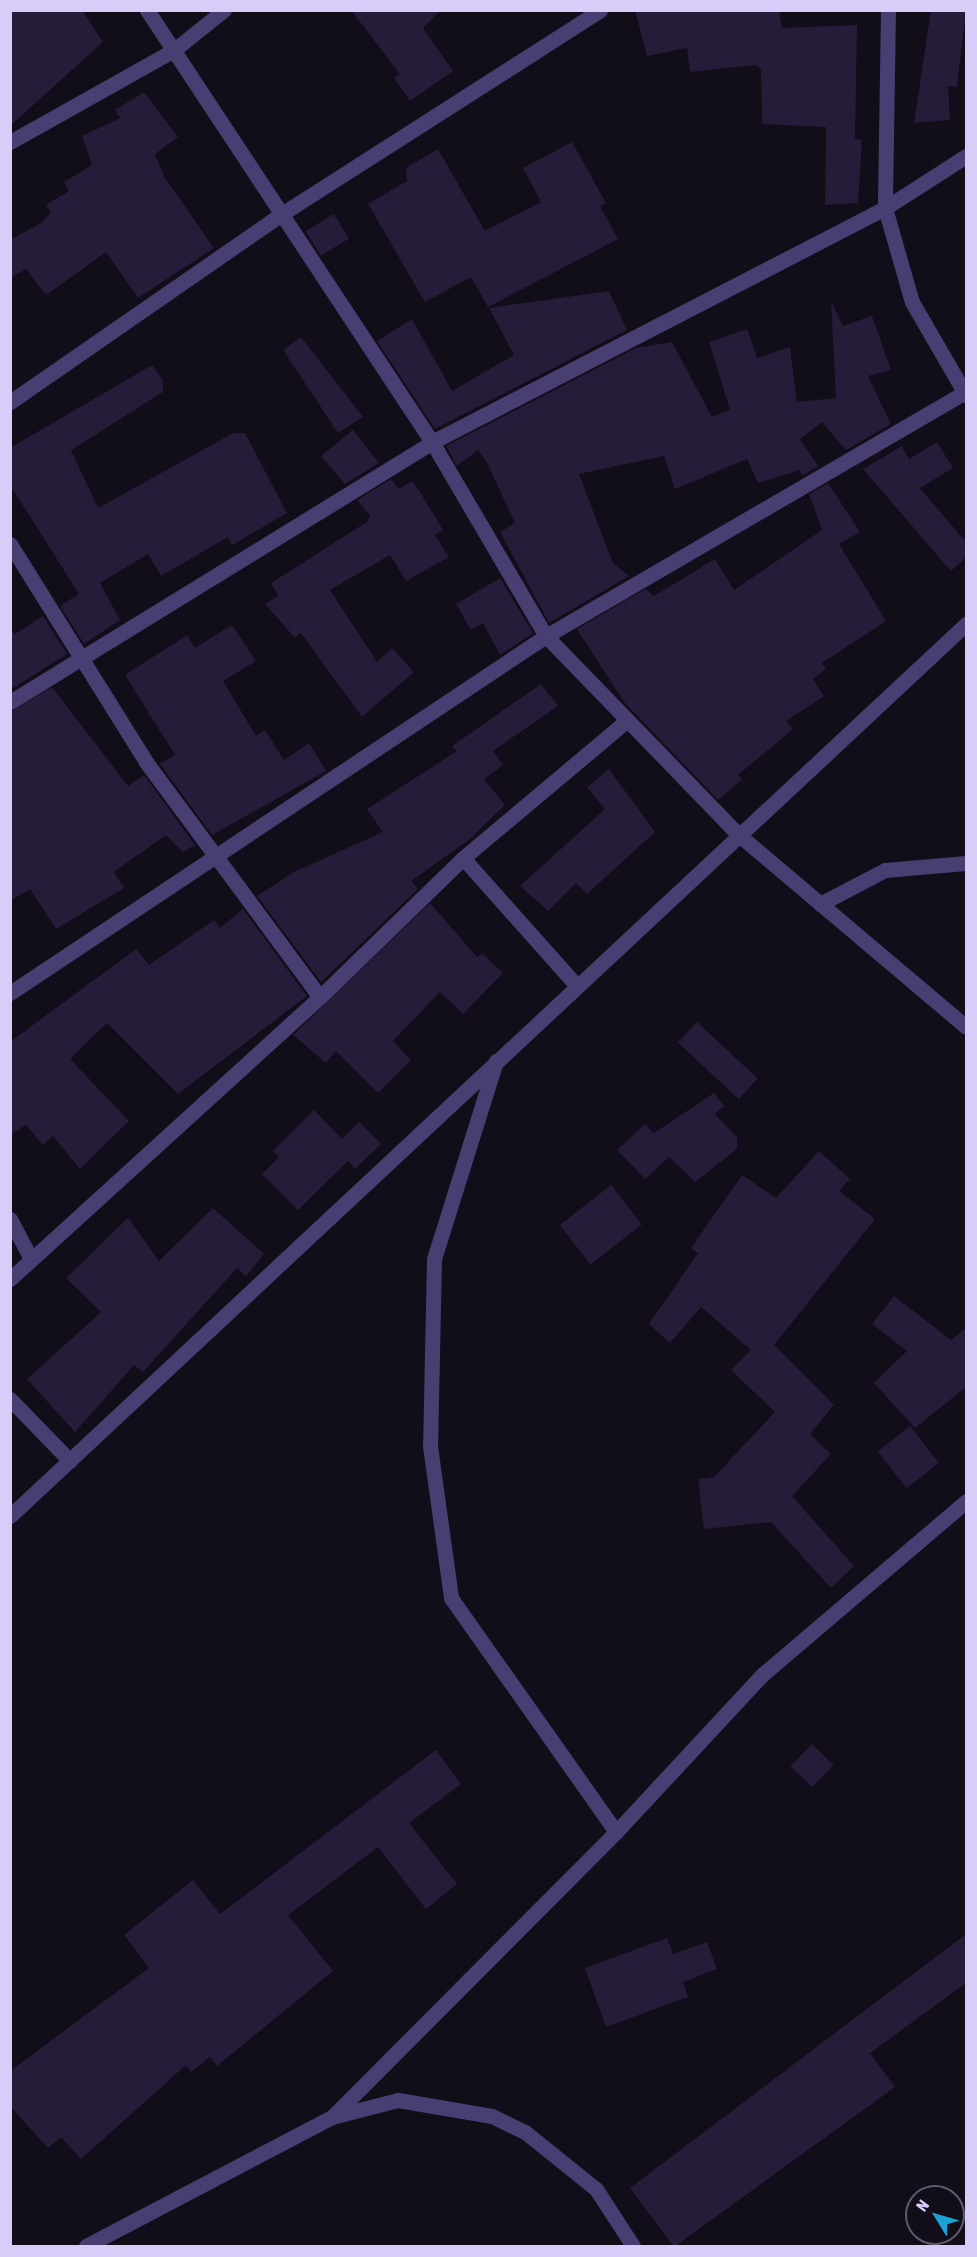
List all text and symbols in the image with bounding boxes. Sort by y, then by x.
north arrow [905,2185,965,2245]
text: N [912,2196,932,2215]

